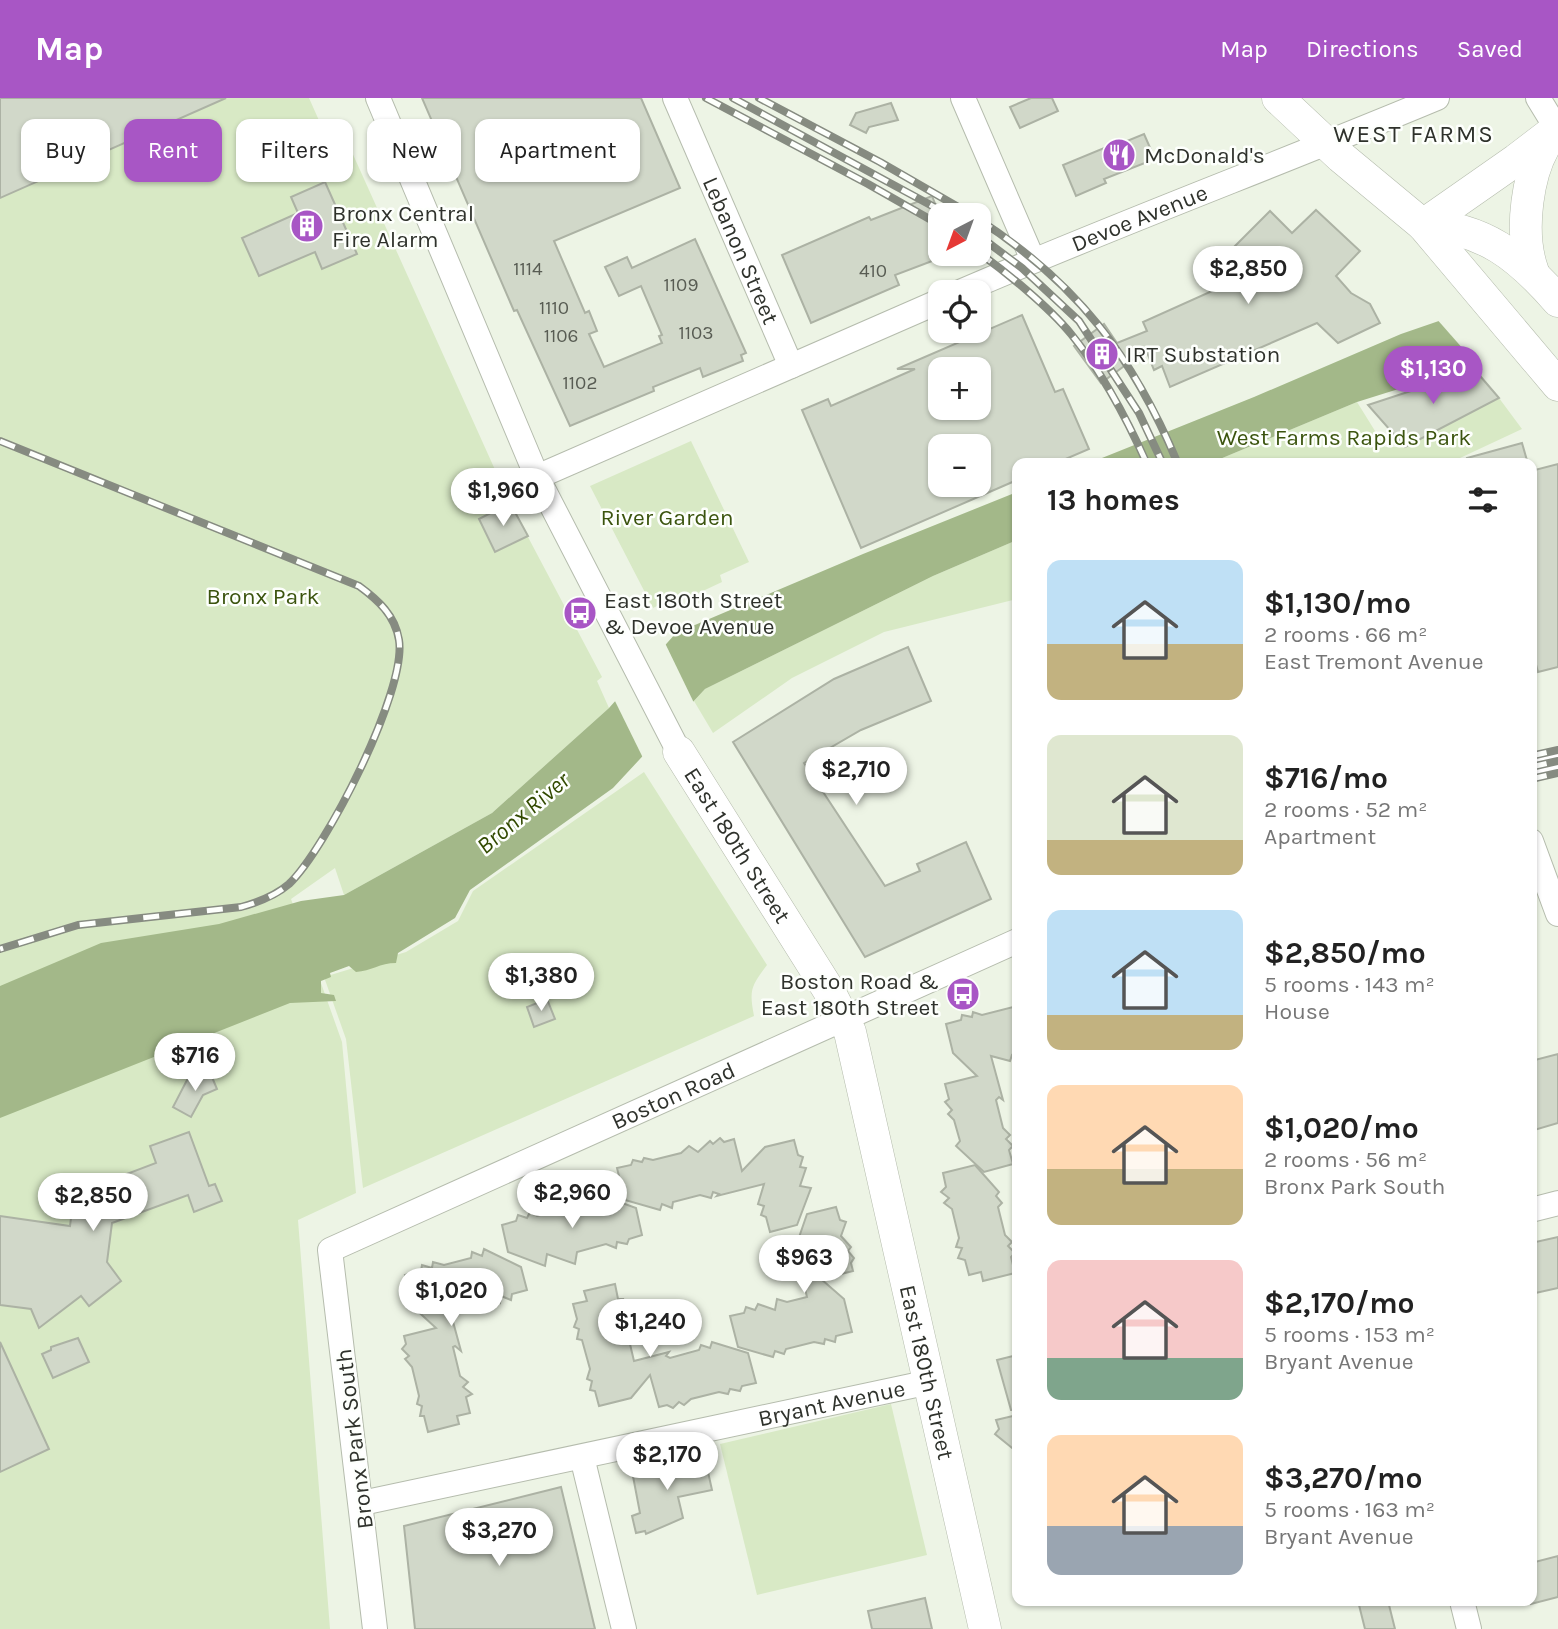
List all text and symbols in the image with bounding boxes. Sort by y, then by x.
text: Map [35,30,103,68]
text: Map [1220,35,1268,63]
text: Directions [1306,35,1419,63]
text: Saved [1457,35,1523,63]
chip: Buy [21,119,110,182]
chip: Rent [124,119,222,182]
chip: Filters [236,119,353,182]
chip: New [367,119,461,182]
chip: Apartment [475,119,640,182]
district label: WEST FARMS [1333,120,1495,148]
restaurant icon: McDonald's [1100,136,1138,174]
place label: McDonald's [1144,142,1265,169]
street label: Lebanon Street [697,173,784,329]
street label: Devoe Avenue [1067,179,1211,258]
place label: Bronx Central Fire Alarm [332,200,474,253]
north arrow [928,203,990,266]
map controls [928,203,991,497]
building icon: Bronx Central Fire Alarm [288,207,326,245]
pin: $2,850 [1191,246,1305,306]
text: $2,850 [1209,255,1287,282]
house number: 1114 [513,258,543,280]
house number: 410 [859,260,887,282]
house number: 1109 [664,274,698,296]
button: locate [928,280,991,343]
house number: 1110 [539,297,569,319]
house number: 1103 [678,322,714,344]
house number: 1106 [544,325,578,347]
building icon: IRT Substation [1083,335,1121,373]
place label: IRT Substation [1126,341,1280,368]
pin: $1,130 [1376,346,1490,406]
text: $1,130 [1400,355,1466,382]
button: + [928,357,991,420]
house number: 1102 [563,372,597,394]
park label: West Farms Rapids Park [1217,424,1471,451]
button: − [928,434,991,497]
pin: $1,960 [446,468,560,528]
text: $1,960 [467,477,539,504]
icon: filters [1464,481,1502,519]
text: 13 homes [1047,482,1180,518]
park label: River Garden [600,504,734,531]
park label: Bronx Park [207,583,320,610]
text: $1,130/mo [1264,585,1411,621]
place label: East 180th Street & Devoe Avenue [604,587,783,640]
icon: home [1103,588,1187,672]
bus stop icon: East 180th Street & Devoe Avenue [561,594,599,632]
text: 2 rooms · 66 m² [1264,621,1427,648]
text: East Tremont Avenue [1264,648,1484,675]
pin: $2,710 [799,748,913,807]
text: $2,710 [821,756,891,783]
text: $716/mo [1264,760,1388,796]
street label: East 180th Street [678,763,796,928]
icon: home [1103,763,1187,847]
water label: Bronx River [471,766,576,860]
text: 2 rooms · 52 m² [1264,796,1427,823]
text: Apartment [1264,823,1376,850]
text: $2,850/mo [1264,935,1426,971]
icon: home [1103,938,1187,1022]
pin: $1,380 [484,954,598,1013]
text: $1,380 [504,962,578,989]
place label: Boston Road & East 180th Street [761,968,939,1021]
text: 5 rooms · 143 m² [1264,971,1435,998]
bus stop icon: Boston Road & East 180th Street [944,975,982,1013]
text: House [1264,998,1330,1025]
pin: $716 [154,1034,236,1093]
text: $716 [170,1042,220,1069]
street label: Boston Road [607,1057,739,1136]
text: $1,020/mo [1264,1110,1419,1146]
icon: home [1103,1113,1187,1197]
text: 2 rooms · 56 m² [1264,1146,1427,1173]
pin: $2,960 [515,1170,629,1230]
text: Bronx Park South [1264,1173,1445,1200]
pin: $2,850 [36,1174,150,1233]
text: $2,960 [533,1179,611,1206]
text: $2,850 [54,1182,132,1209]
pin: $963 [763,1236,845,1295]
text: $963 [775,1244,833,1271]
pin: $1,020 [394,1268,508,1328]
text: $1,020 [415,1277,487,1304]
street label: East 180th Street [894,1282,959,1463]
text: $2,170/mo [1264,1285,1415,1321]
icon: home [1103,1288,1187,1372]
pin: $1,240 [593,1300,707,1359]
text: $1,240 [614,1308,686,1335]
text: 5 rooms · 153 m² [1264,1321,1435,1348]
street label: Bronx Park South [330,1347,379,1531]
text: Bryant Avenue [1264,1348,1414,1375]
street label: Bryant Avenue [756,1375,908,1432]
pin: $2,170 [610,1432,724,1492]
text: $2,170 [632,1441,702,1468]
text: $3,270/mo [1264,1460,1423,1496]
icon: home [1103,1463,1187,1547]
text: 5 rooms · 163 m² [1264,1496,1435,1523]
pin: $3,270 [442,1508,556,1568]
text: $3,270 [461,1517,537,1544]
text: Bryant Avenue [1264,1523,1414,1550]

